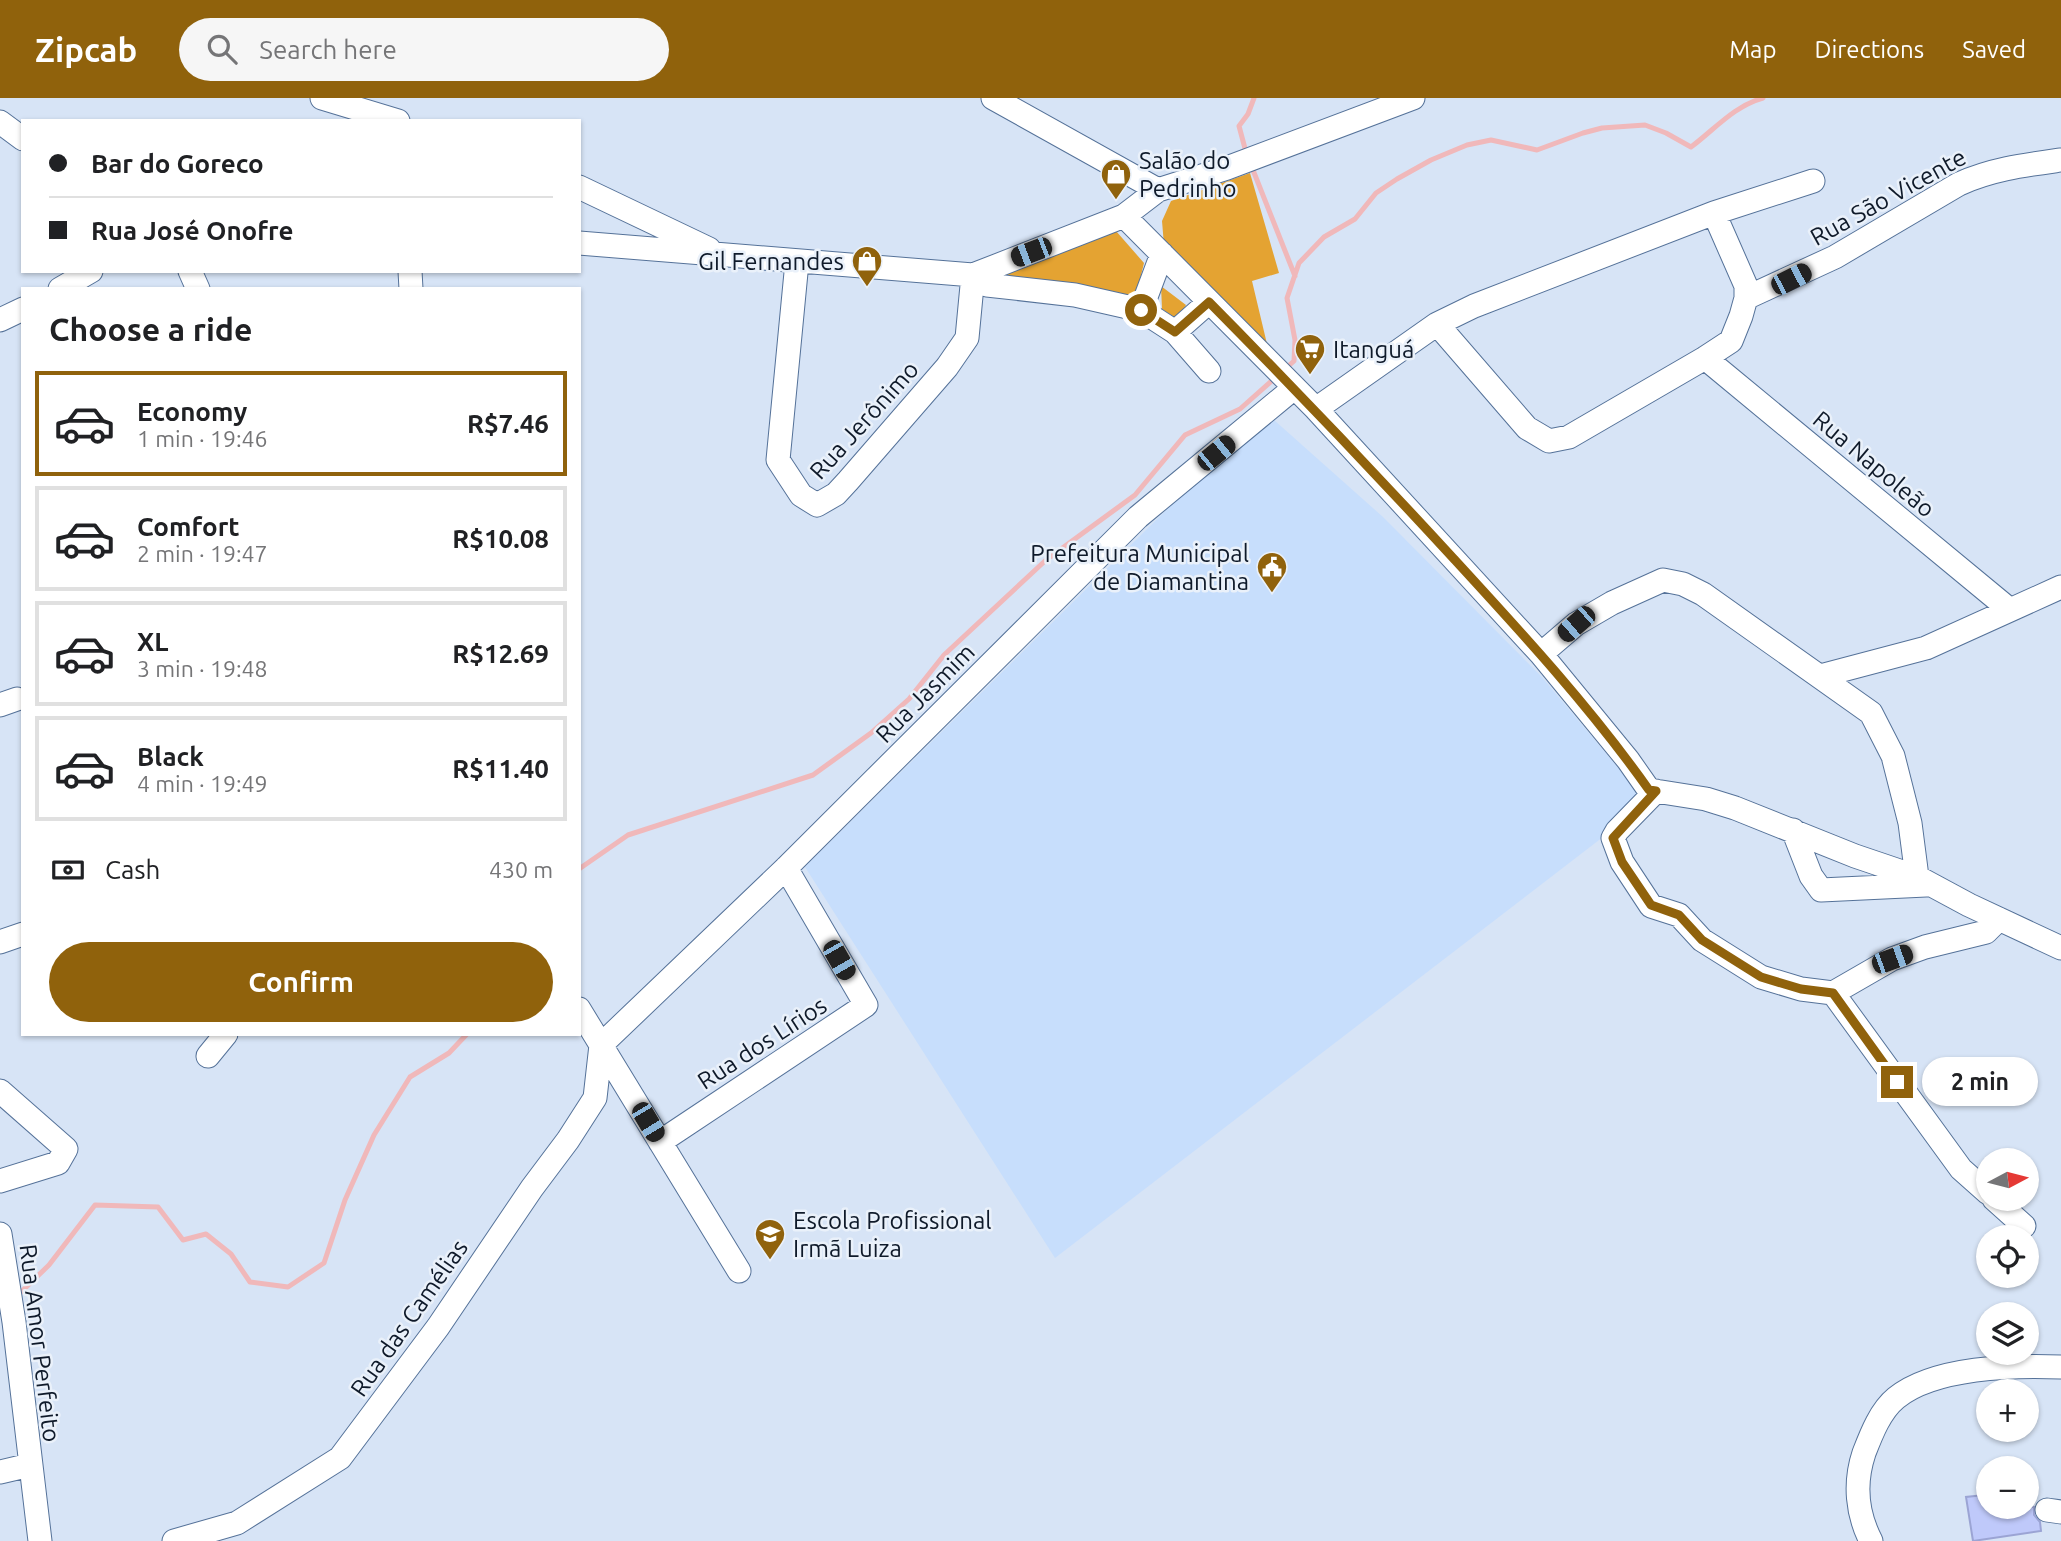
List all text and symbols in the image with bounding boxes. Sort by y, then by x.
search box [179,18,669,81]
icon: search [203,30,241,68]
text: Zipcab [35,31,137,68]
text: Search here [259,35,397,64]
text: Map [1729,36,1776,63]
text: Directions [1814,36,1924,63]
text: Saved [1962,36,2026,63]
street label: Rua São Vicente [1806,143,1970,251]
place label: Salão do Pedrinho [1139,147,1237,202]
text: Bar do Goreco [91,149,264,178]
shop icon: Salão do Pedrinho [1099,157,1133,201]
text: Rua José Onofre [91,216,293,245]
car [1008,235,1055,269]
shop icon: Gil Fernandes [850,244,884,288]
place label: Gil Fernandes [698,248,844,275]
car [1768,260,1815,298]
route start [1125,294,1157,326]
text: Choose a ride [49,311,252,347]
supermarket icon: Itanguá [1293,332,1327,376]
place label: Itanguá [1333,336,1414,363]
street label: Rua Jerônimo [804,356,924,484]
icon: car [53,392,116,455]
text: Economy [137,397,247,426]
street label: Rua Napoleão [1808,405,1940,523]
text: R$7.46 [467,409,549,438]
text: 1 min · 19:46 [137,426,268,451]
car [1194,432,1239,474]
icon: car [53,507,116,570]
text: Comfort [137,512,240,541]
text: R$10.08 [452,524,549,553]
place label: Prefeitura Municipal de Diamantina [1030,540,1249,595]
text: 2 min · 19:47 [137,541,268,566]
public building icon: Prefeitura Municipal de Diamantina [1255,550,1289,594]
car [1554,602,1599,646]
icon: car [53,622,116,685]
text: XL [137,627,168,656]
street label: Rua Jasmim [870,638,980,748]
text: R$12.69 [452,639,549,668]
text: 3 min · 19:48 [137,656,268,681]
icon: car [53,737,116,800]
text: Black [137,742,204,771]
text: R$11.40 [452,754,549,783]
text: 4 min · 19:49 [137,771,268,796]
icon: cash [49,851,87,889]
text: Cash [105,855,160,884]
text: 430 m [489,857,553,882]
car [820,937,859,983]
button: Confirm [49,942,553,1022]
car [1869,942,1916,976]
street label: Rua dos Lírios [693,991,831,1095]
callout: 2 min [1922,1058,2037,1107]
route end [1881,1066,1913,1098]
text: 2 min [1951,1069,2009,1094]
car [629,1099,668,1145]
north arrow [1976,1148,2039,1211]
map controls [1976,1148,2039,1519]
place label: Escola Profissional Irmã Luiza [793,1207,992,1262]
school or university icon: Escola Profissional Irmã Luiza [753,1217,787,1261]
button: locate [1976,1225,2039,1288]
street label: Rua das Camélias [345,1235,473,1401]
street label: Rua Amor Perfeito [14,1242,66,1444]
button: layers [1976,1302,2039,1365]
button: + [1976,1379,2039,1442]
button: − [1976,1456,2039,1519]

